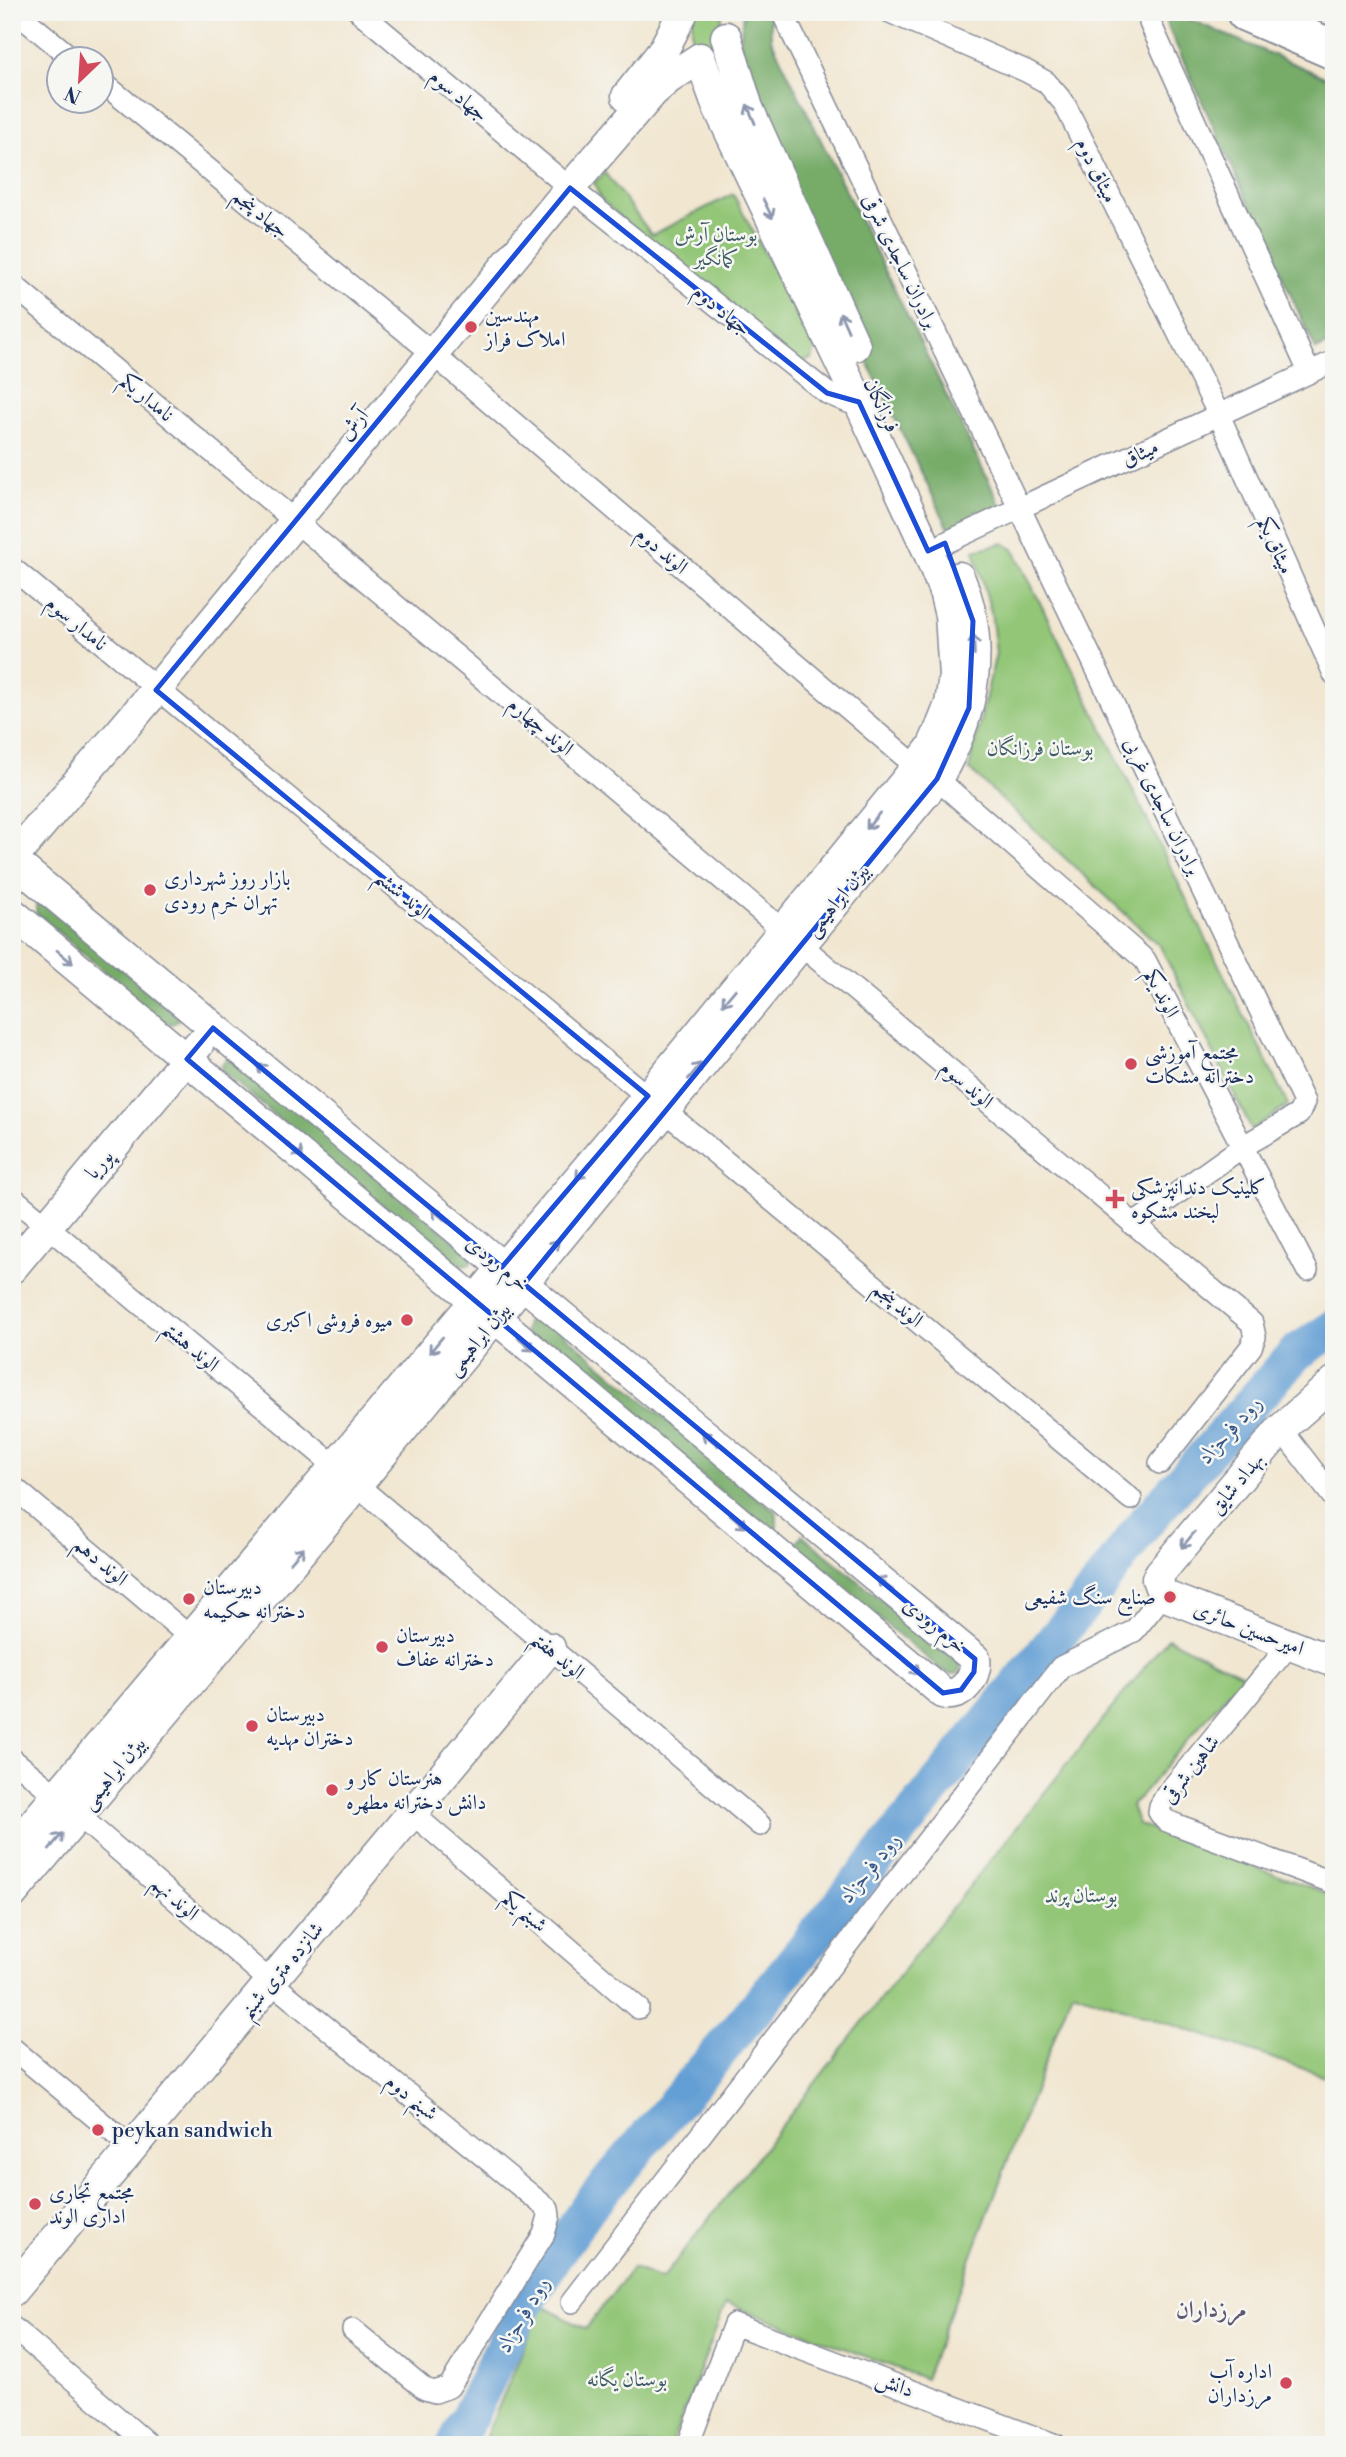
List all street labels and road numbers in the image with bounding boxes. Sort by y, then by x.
street label: جهاد سوم [421,64,493,131]
street label: میثاق دوم [1066,134,1123,209]
street label: جهاد پنجم [223,183,294,249]
street label: برادران ساجدی شرقی [856,190,944,333]
street label: جهاد دوم [684,279,756,345]
street label: نامدار یکم [110,368,179,432]
street label: فرزانگان [857,374,906,437]
street label: آرش [332,401,376,446]
street label: میثاق [1118,434,1163,474]
street label: میثاق یکم [1245,512,1299,581]
street label: الوند دوم [627,521,693,583]
street label: نامدار سوم [38,590,113,660]
street label: الوند چهارم [500,692,579,765]
street label: برادران ساجدی غربی [1117,733,1207,880]
street label: بیژن ابراهیمی [800,859,876,943]
street label: الوند ششم [365,864,436,931]
street label: الوند یکم [1132,964,1185,1025]
street label: الوند سوم [932,1055,999,1118]
street label: پوریا [80,1144,121,1186]
street label: خرم رودی [458,1230,535,1300]
street label: الوند پنجم [863,1276,928,1338]
street label: بیژن ابراهیمی [441,1298,517,1382]
street label: الوند هشتم [152,1315,224,1384]
street label: بهداد شایق [1203,1447,1270,1520]
street label: الوند دهم [64,1531,133,1597]
street label: خرم رودی [895,1592,972,1662]
street label: امیرحسین حائری [1190,1596,1308,1662]
street label: الوند هفتم [520,1626,590,1691]
street label: شاهین شرقی [1156,1730,1226,1809]
street label: بیژن ابراهیمی [76,1732,152,1816]
street label: الوند نهم [141,1871,204,1931]
street label: شبنم یکم [492,1885,552,1944]
street label: شانزده متری شبنم [234,1917,335,2029]
street label: شبنم دوم [375,2069,443,2132]
street label: دانش [872,2366,917,2404]

